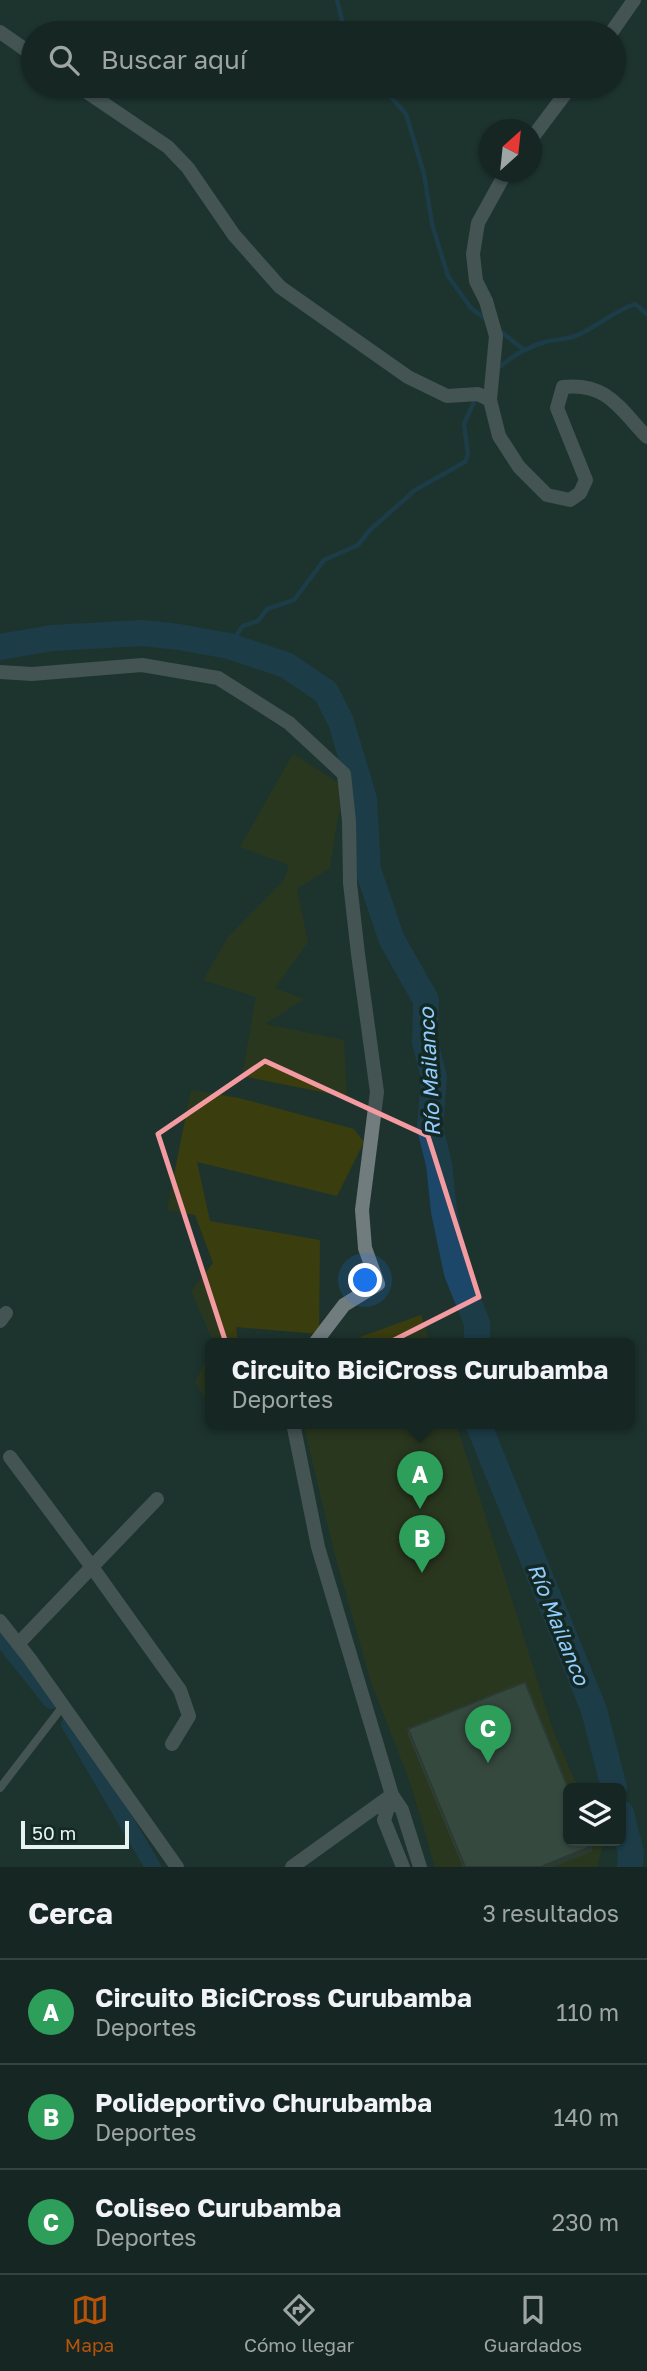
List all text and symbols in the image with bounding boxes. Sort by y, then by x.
search box [21,21,626,98]
icon: search [45,41,83,79]
text: Buscar aquí [101,44,247,75]
north arrow [479,119,542,182]
water label: Río Mailanco [413,1006,445,1137]
your location [348,1263,382,1297]
popup [205,1338,635,1429]
text: Circuito BiciCross Curubamba [232,1354,608,1385]
text: Deportes [232,1385,333,1413]
pin: A [397,1451,443,1509]
pin: B [399,1515,445,1573]
water label: Río Mailanco [523,1559,596,1690]
pin: C [465,1705,511,1763]
map controls [563,1783,626,1846]
button: layers [563,1783,626,1846]
scale bar [21,1818,130,1850]
text: 50 m [32,1821,76,1844]
text: Cerca [28,1895,113,1931]
text: 3 resultados [482,1899,619,1927]
text: Circuito BiciCross Curubamba [95,1982,472,2013]
text: A [43,1998,59,2026]
text: 110 m [556,1998,619,2026]
text: Deportes [95,2013,197,2041]
text: Polideportivo Churubamba [95,2087,432,2118]
text: B [43,2103,59,2131]
text: 140 m [553,2103,619,2131]
text: Deportes [95,2118,197,2146]
text: Coliseo Curubamba [95,2192,341,2223]
text: C [43,2208,59,2236]
text: 230 m [552,2208,619,2236]
text: Deportes [95,2223,197,2251]
tab: Mapa [65,2291,114,2356]
tab: Cómo llegar [244,2291,354,2356]
tab: Guardados [484,2291,582,2356]

